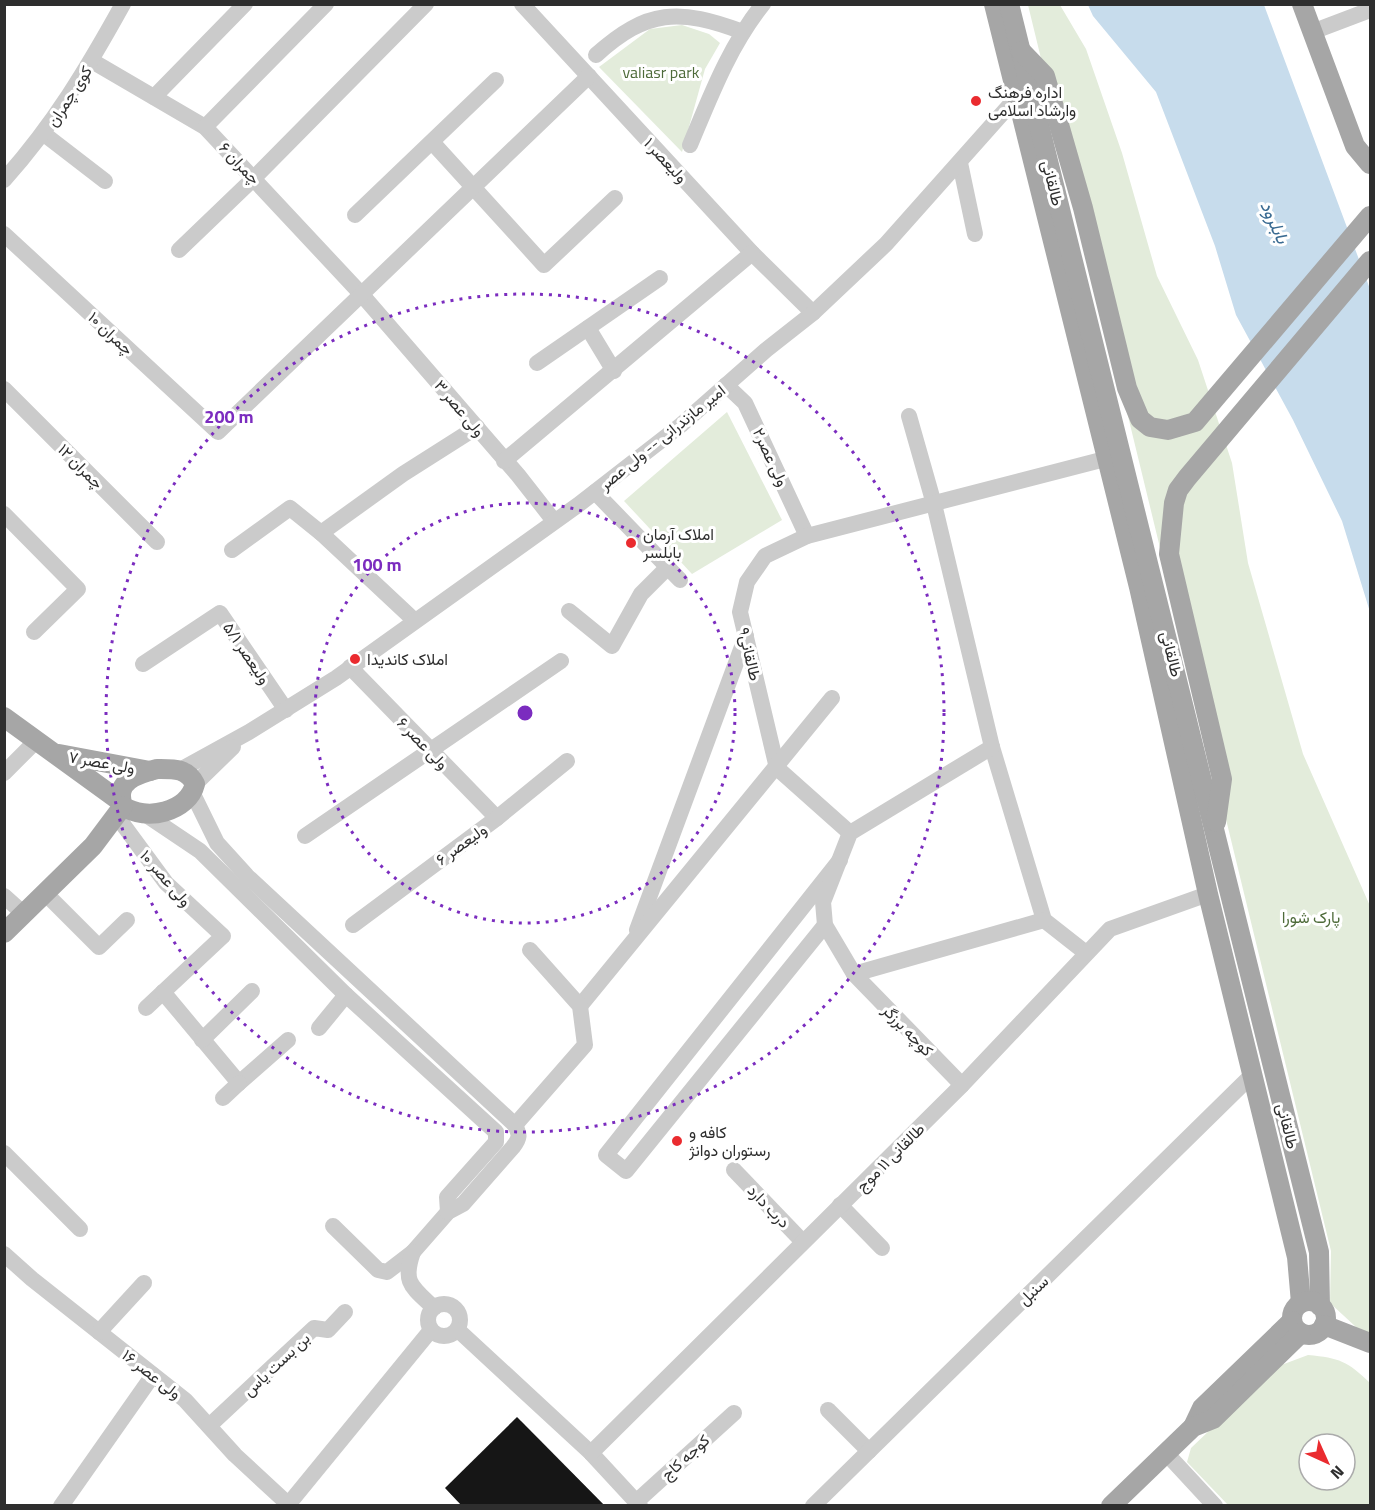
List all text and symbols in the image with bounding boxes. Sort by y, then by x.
park label: valiasr park [623,60,700,84]
street label: کوی چمران [40,61,98,131]
place label: اداره فرهنگ وارشاد اسلامی [988,80,1076,122]
marker: اداره فرهنگ وارشاد اسلامی [969,94,983,108]
street label: ولیعصر ۱ [639,132,693,188]
street label: چمران ۶ [214,136,266,190]
street label: طالقانی [1036,158,1070,208]
water label: بابلرود [1254,196,1297,248]
street label: چمران ۱۰ [83,306,139,361]
street label: ولی عصر ۳ [429,374,491,442]
street label: امیر مازندرانی -- ولی عصر [593,378,730,496]
text: 200 m [204,403,254,430]
street label: ولی عصر۲ [747,424,795,490]
street label: چمران ۱۲ [53,438,109,494]
place label: املاک آرمان بابلسر [642,522,714,564]
marker: املاک آرمان بابلسر [624,536,638,550]
text: 100 m [352,551,402,578]
street label: ولیعصر ۵/۱ [217,617,277,689]
street label: طالقانی۹ [732,625,768,683]
street label: طالقانی [1155,629,1189,679]
place label: املاک کاندیدا [367,647,448,671]
marker: املاک کاندیدا [348,652,362,666]
centre of rings [515,703,535,723]
street label: ولی عصر ۶ [392,711,454,775]
street label: ولی عصر ۷ [67,744,137,780]
street label: ولیعصر ۶ [431,817,491,871]
street label: ولی عصر ۱۰ [134,844,198,912]
park label: پارک شورا [1282,905,1340,929]
street label: کوچه برزگر [876,998,939,1062]
street label: طالقانی [1271,1101,1305,1151]
street label: طالقانی ۱۱ موج [850,1117,930,1197]
place label: کافه و رستوران دوانژ [688,1120,770,1162]
marker: کافه و رستوران دوانژ [670,1134,684,1148]
street label: درب دارد [742,1179,796,1233]
street label: سنبل [1012,1269,1054,1311]
street label: بن بست یاس [237,1326,315,1402]
street label: ولی عصر ۱۶ [117,1343,187,1405]
street label: کوجه کاج [655,1428,715,1486]
north arrow [1297,1432,1357,1492]
text: N [1325,1460,1350,1485]

